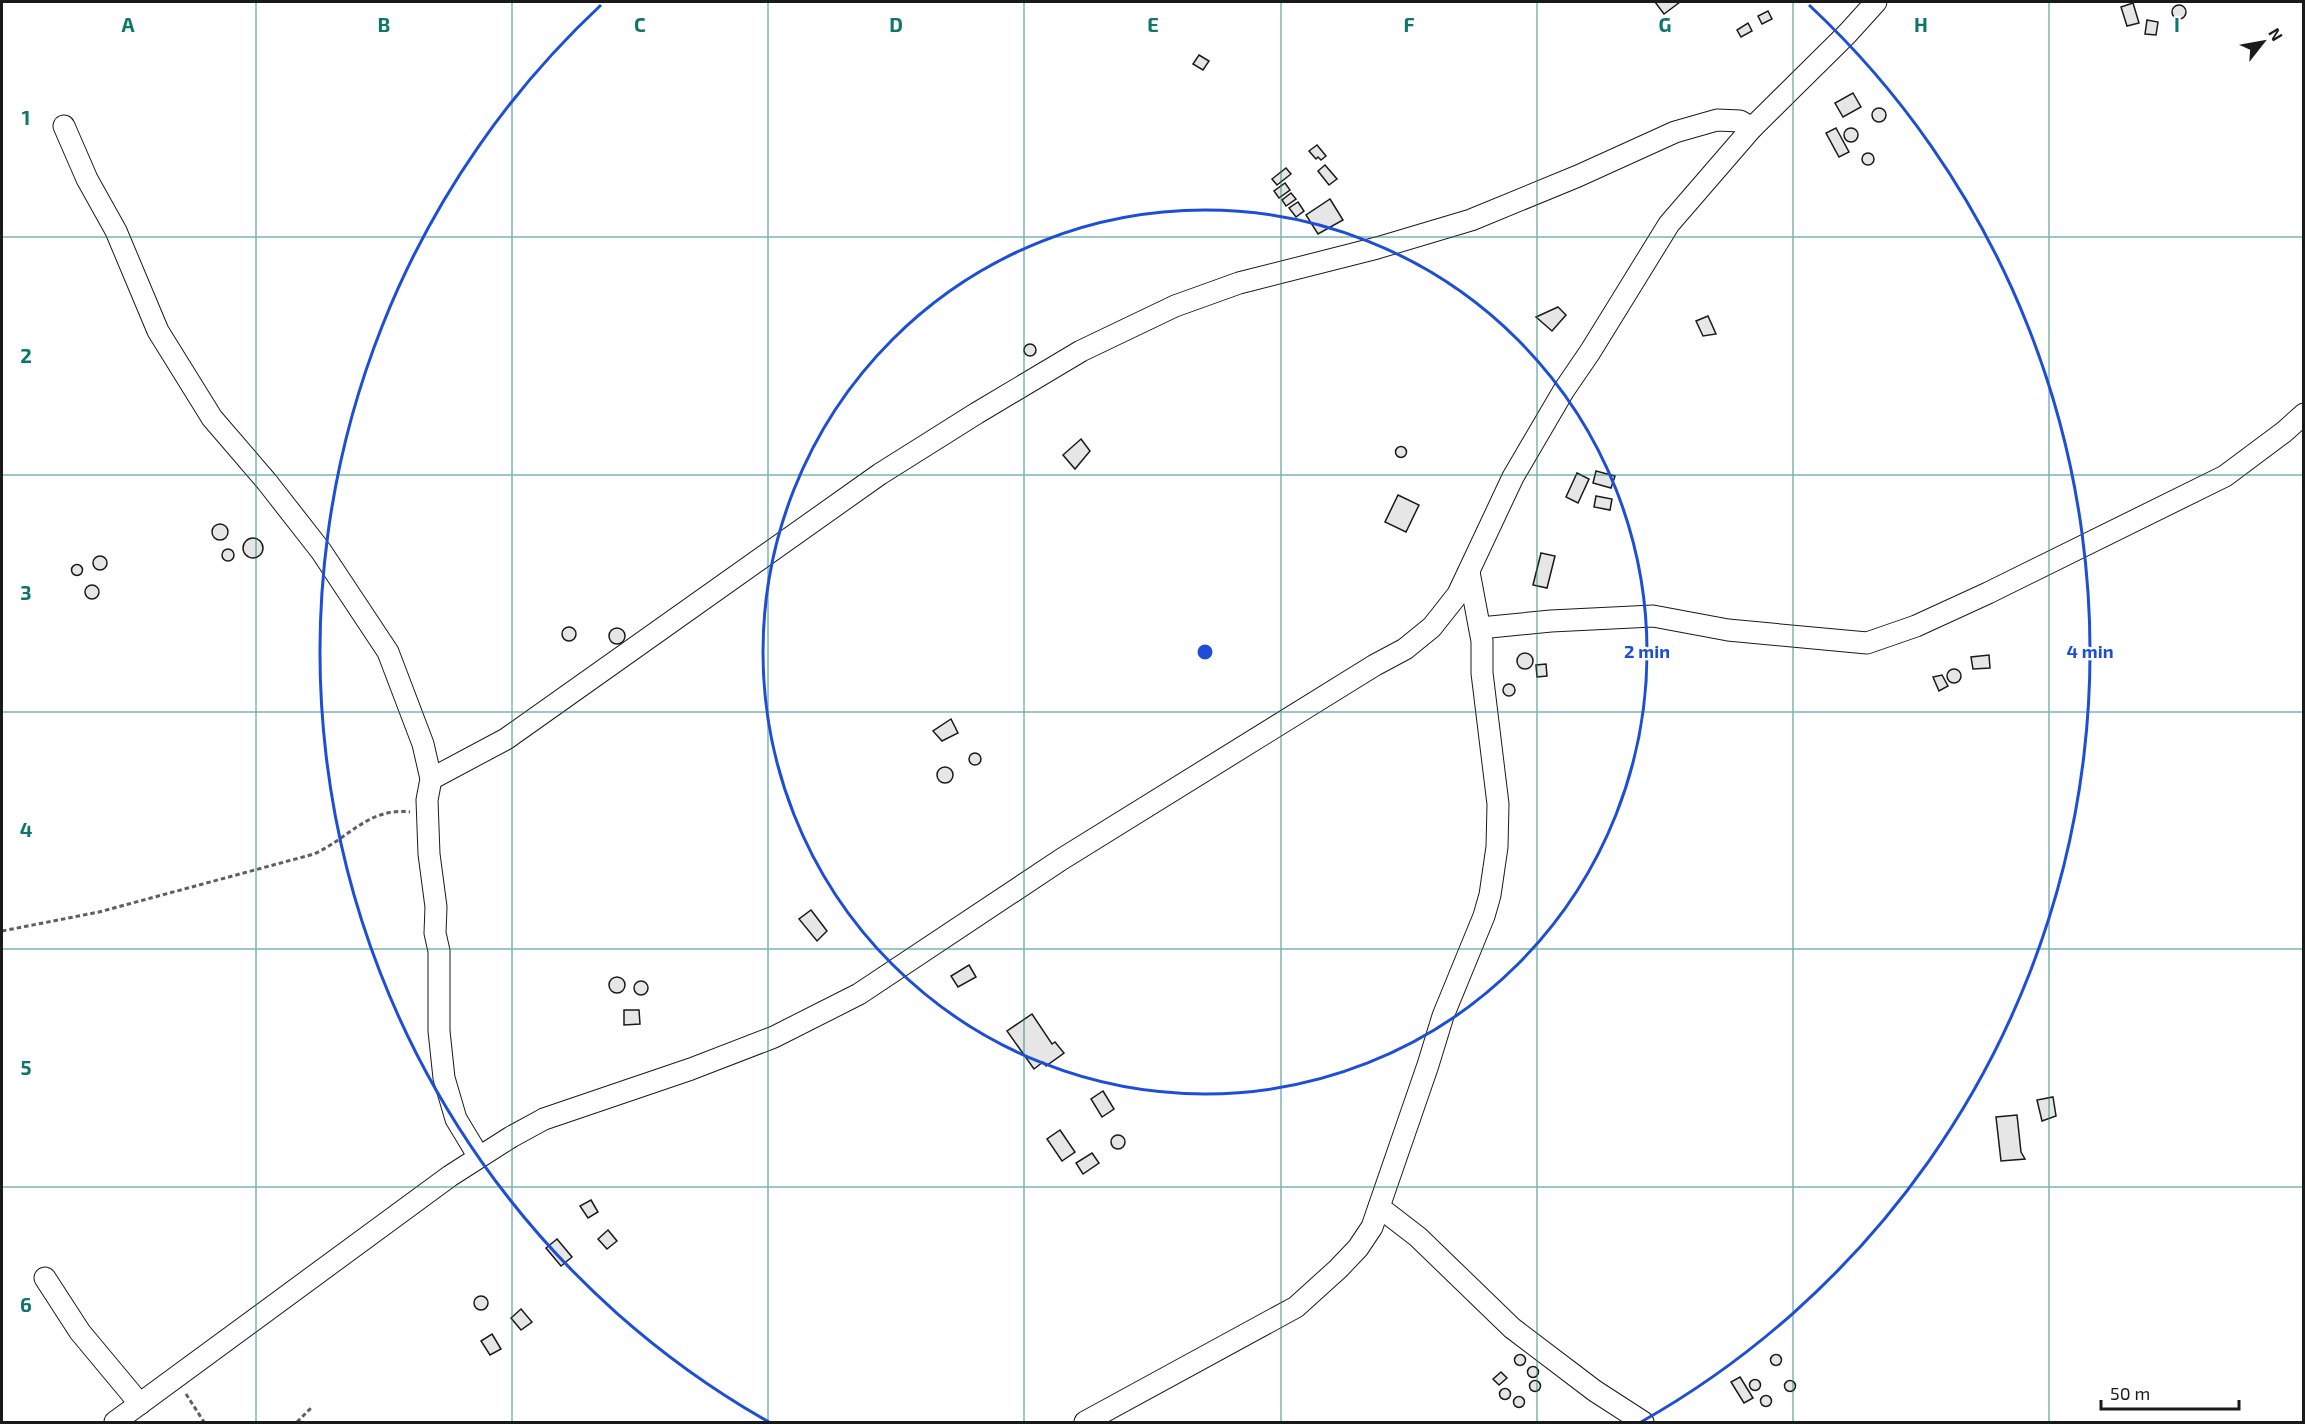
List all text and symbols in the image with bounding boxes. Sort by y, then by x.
text: A [121,12,135,36]
text: B [378,12,390,36]
text: C [634,12,646,36]
text: D [889,12,903,36]
text: E [1147,12,1159,36]
text: F [1403,12,1415,36]
text: G [1659,12,1671,36]
text: H [1914,12,1928,36]
text: I [2174,12,2180,36]
north arrow [2233,12,2293,72]
text: N [2265,24,2287,44]
text: 1 [22,105,30,129]
text: 2 [20,343,32,367]
text: 3 [20,580,32,604]
text: 2 min [1624,640,1670,662]
text: 4 min [2067,640,2114,662]
centre of rings [1195,642,1215,662]
text: 4 [20,817,33,841]
text: 5 [20,1055,32,1079]
text: 6 [20,1292,32,1316]
scale bar [2101,1373,2239,1411]
text: 50 m [2110,1382,2150,1404]

